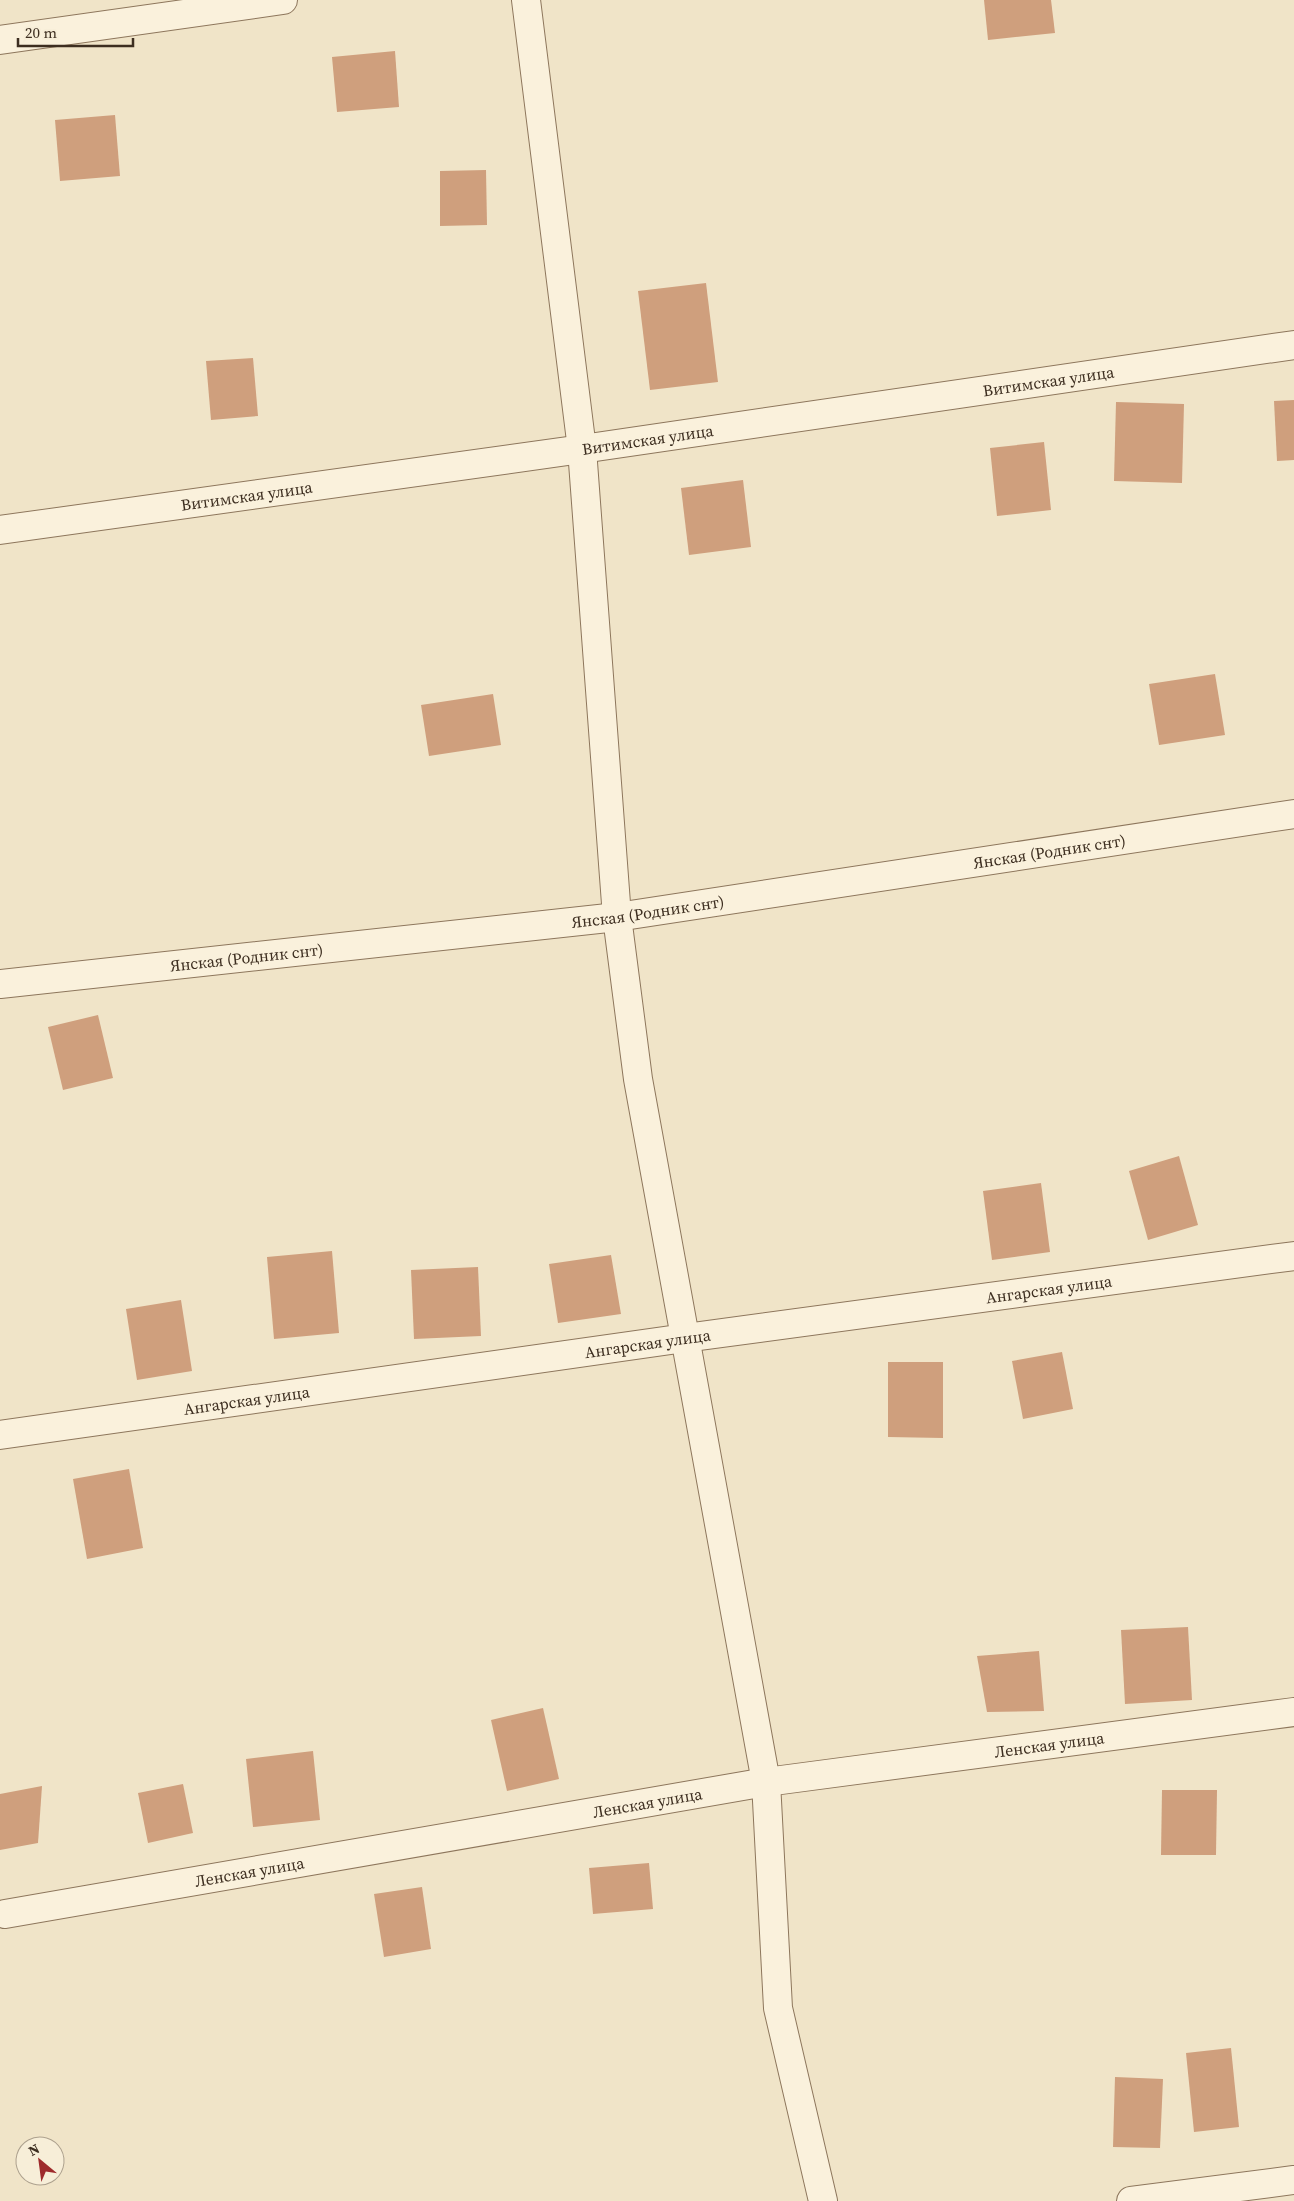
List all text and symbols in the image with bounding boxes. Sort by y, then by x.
scale bar [18,15,132,47]
text: 20 m [25,22,57,43]
street label: Витимская улица [981,360,1116,401]
street label: Витимская улица [580,419,716,460]
street label: Витимская улица [179,476,315,516]
street label: Янская (Родник снт) [972,829,1127,874]
street label: Янская (Родник снт) [570,890,726,933]
street label: Янская (Родник снт) [169,938,324,976]
street label: Ангарская улица [984,1270,1114,1308]
street label: Ангарская улица [583,1324,713,1363]
street label: Ангарская улица [182,1380,312,1420]
street label: Ленская улица [993,1726,1106,1763]
street label: Ленская улица [591,1782,705,1823]
street label: Ленская улица [193,1851,307,1892]
north arrow [15,2136,65,2186]
text: N [24,2138,43,2161]

